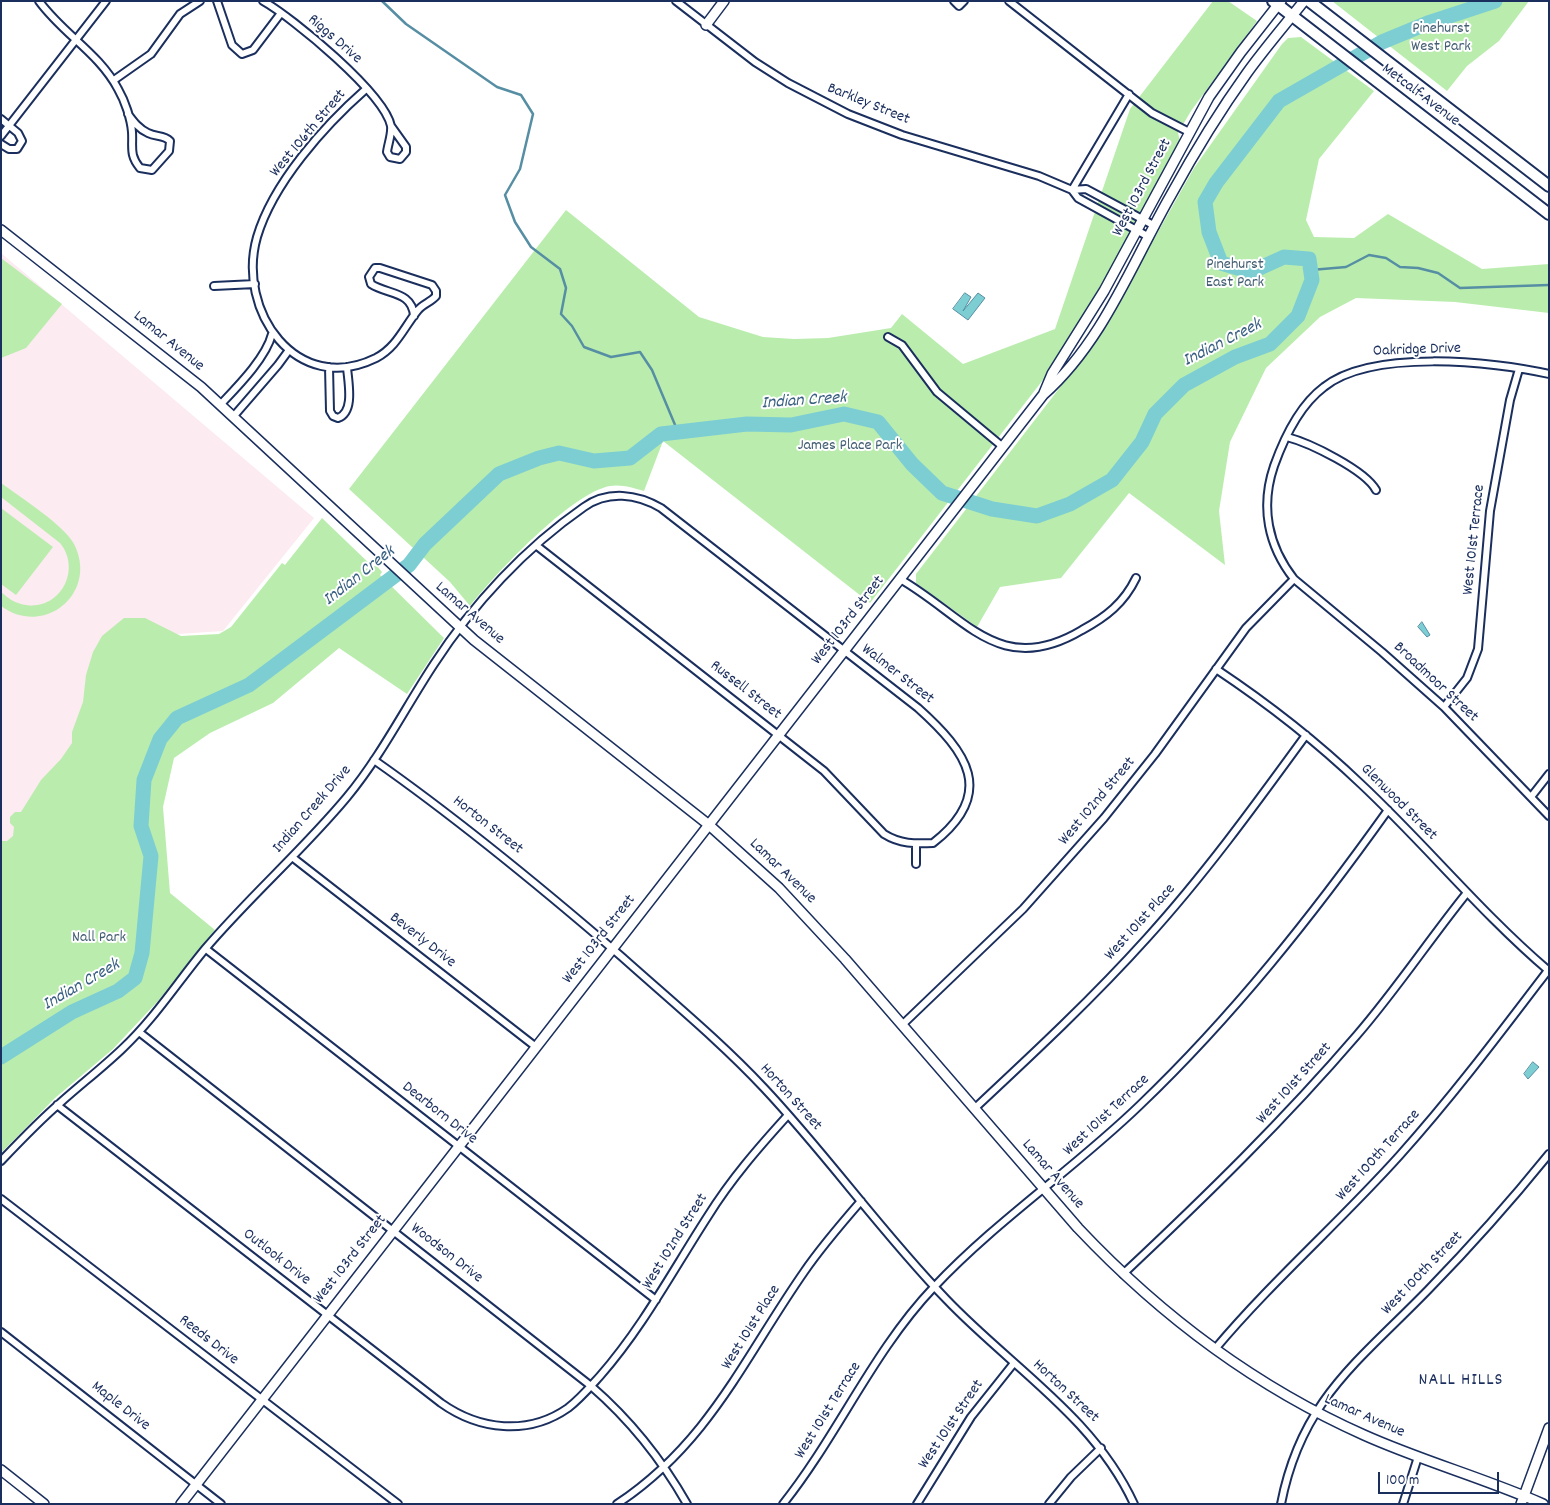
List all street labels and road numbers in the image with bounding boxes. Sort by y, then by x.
street label: Riggs Drive [303,11,365,69]
street label: Metcalf Avenue [1377,60,1463,132]
street label: Barkley Street [824,80,912,130]
street label: West 106th Street [267,86,351,182]
street label: West 103rd Street [1109,136,1177,240]
street label: Lamar Avenue [129,308,207,376]
street label: Oakridge Drive [1373,340,1461,362]
street label: West 101st Terrace [1460,484,1490,596]
street label: West 103rd Street [808,573,890,669]
street label: Lamar Avenue [430,579,508,649]
street label: Broadmoor Street [1388,639,1482,727]
street label: Walmer Street [857,641,937,709]
street label: Russell Street [705,657,785,725]
street label: West 102nd Street [1056,754,1140,850]
street label: Glenwood Street [1356,761,1440,845]
street label: Indian Creek Drive [270,762,356,858]
street label: Horton Street [448,793,526,859]
street label: Lamar Avenue [744,835,820,909]
street label: West 101st Place [1102,881,1180,965]
street label: West 103rd Street [559,892,641,988]
street label: Beverly Drive [385,909,459,973]
street label: West 101st Street [1253,1039,1337,1129]
street label: Horton Street [755,1060,825,1136]
street label: West 101st Terrace [1060,1071,1154,1161]
street label: Dearborn Drive [397,1079,481,1149]
street label: West 100th Terrace [1333,1106,1425,1206]
street label: Lamar Avenue [1017,1136,1087,1214]
street label: West 102nd Street [639,1191,713,1293]
street label: West 103rd Street [310,1212,392,1308]
street label: Woodson Drive [406,1220,486,1288]
street label: Outlook Drive [238,1225,314,1291]
street label: West 100th Street [1378,1228,1468,1320]
street label: West 101st Place [718,1282,786,1374]
street label: Reeds Drive [174,1312,242,1370]
street label: Horton Street [1028,1356,1102,1428]
street label: West 101st Terrace [791,1359,867,1463]
street label: West 101st Street [915,1377,989,1473]
street label: Maple Drive [87,1378,153,1436]
street label: Lamar Avenue [1321,1391,1407,1443]

